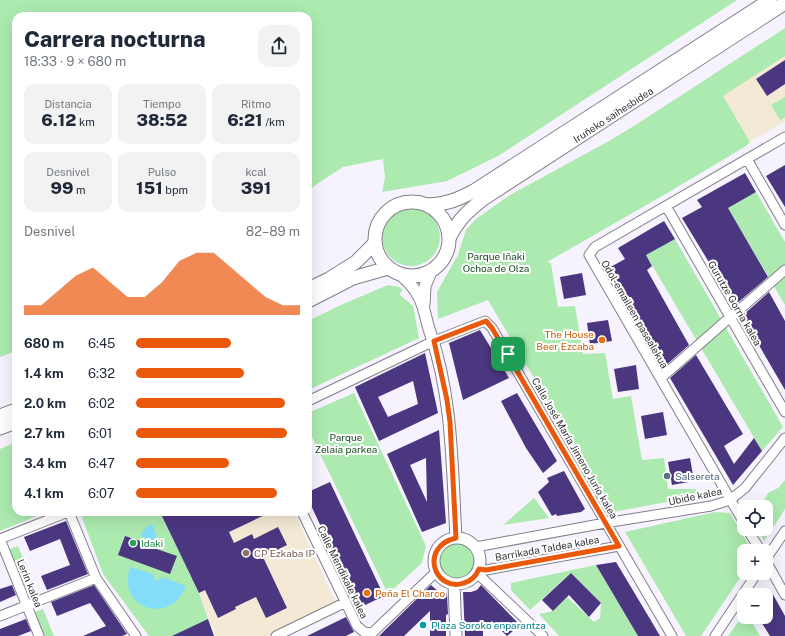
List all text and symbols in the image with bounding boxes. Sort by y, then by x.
button: share [258,25,300,67]
text: Carrera nocturna [24,26,206,52]
text: 18:33 · 9 × 680 m [24,54,126,69]
street label: Iruñeko saihesbidea [571,84,655,145]
text: Distancia [44,98,92,110]
text: Tiempo [143,98,181,110]
text: Ritmo [241,98,271,110]
text: 6.12 [41,110,76,130]
text: 38:52 [137,110,187,130]
text: 6:21 [227,110,263,130]
text: km [76,116,95,128]
text: /km [263,116,285,128]
text: Desnivel [46,166,90,178]
text: Pulso [148,166,176,178]
text: kcal [245,166,267,178]
text: 99 [50,178,73,198]
text: 151 [136,178,163,198]
text: 391 [241,178,271,198]
text: m [73,184,86,196]
text: bpm [163,184,188,196]
text: Desnivel [24,224,75,239]
text: 82–89 m [246,224,300,239]
park label: Parque Iñaki Ochoa de Olza [463,250,529,274]
street label: Odol-emaileen pasealekua [599,258,671,370]
street label: Gurutze Gorria kalea [706,259,764,347]
place label: The House Beer Ezcaba [536,328,594,352]
marker: The House Beer Ezcaba [597,335,607,345]
text: 680 m [24,336,64,351]
text: 6:45 [88,336,115,351]
pin [491,337,525,371]
icon: arrive [497,343,519,365]
text: 1.4 km [24,366,64,381]
text: 6:32 [88,366,115,381]
street label: Calle José María Jimeno Jurío kalea [530,375,620,521]
text: 2.0 km [24,396,66,411]
text: 6:02 [88,396,115,411]
text: 2.7 km [24,426,65,441]
text: 6:01 [88,426,112,441]
park label: Parque Zelaia parkea [315,431,377,455]
text: 3.4 km [24,456,67,471]
text: 6:47 [88,456,115,471]
place label: Salsereta [675,470,719,482]
marker: Salsereta [662,471,672,481]
street label: Ubide kalea [667,484,723,508]
text: 4.1 km [24,486,64,501]
text: 6:07 [88,486,115,501]
map controls [737,500,773,624]
button: locate [737,500,773,536]
street label: Calle Mendikale kalea [315,524,371,620]
street label: Barrikada Taldea kalea [494,533,600,563]
place label: Idaki [141,537,163,549]
marker: Idaki [128,538,138,548]
button: + [737,544,773,580]
place label: CP Ezkaba IP [254,547,315,559]
marker: CP Ezkaba IP [241,548,251,558]
street label: Lerin kalea [15,557,45,609]
place label: Peña El Charco [375,587,446,599]
marker: Peña El Charco [362,588,372,598]
button: − [737,588,773,624]
place label: Plaza Soroko enparantza [431,619,546,631]
marker: Plaza Soroko enparantza [418,620,428,630]

